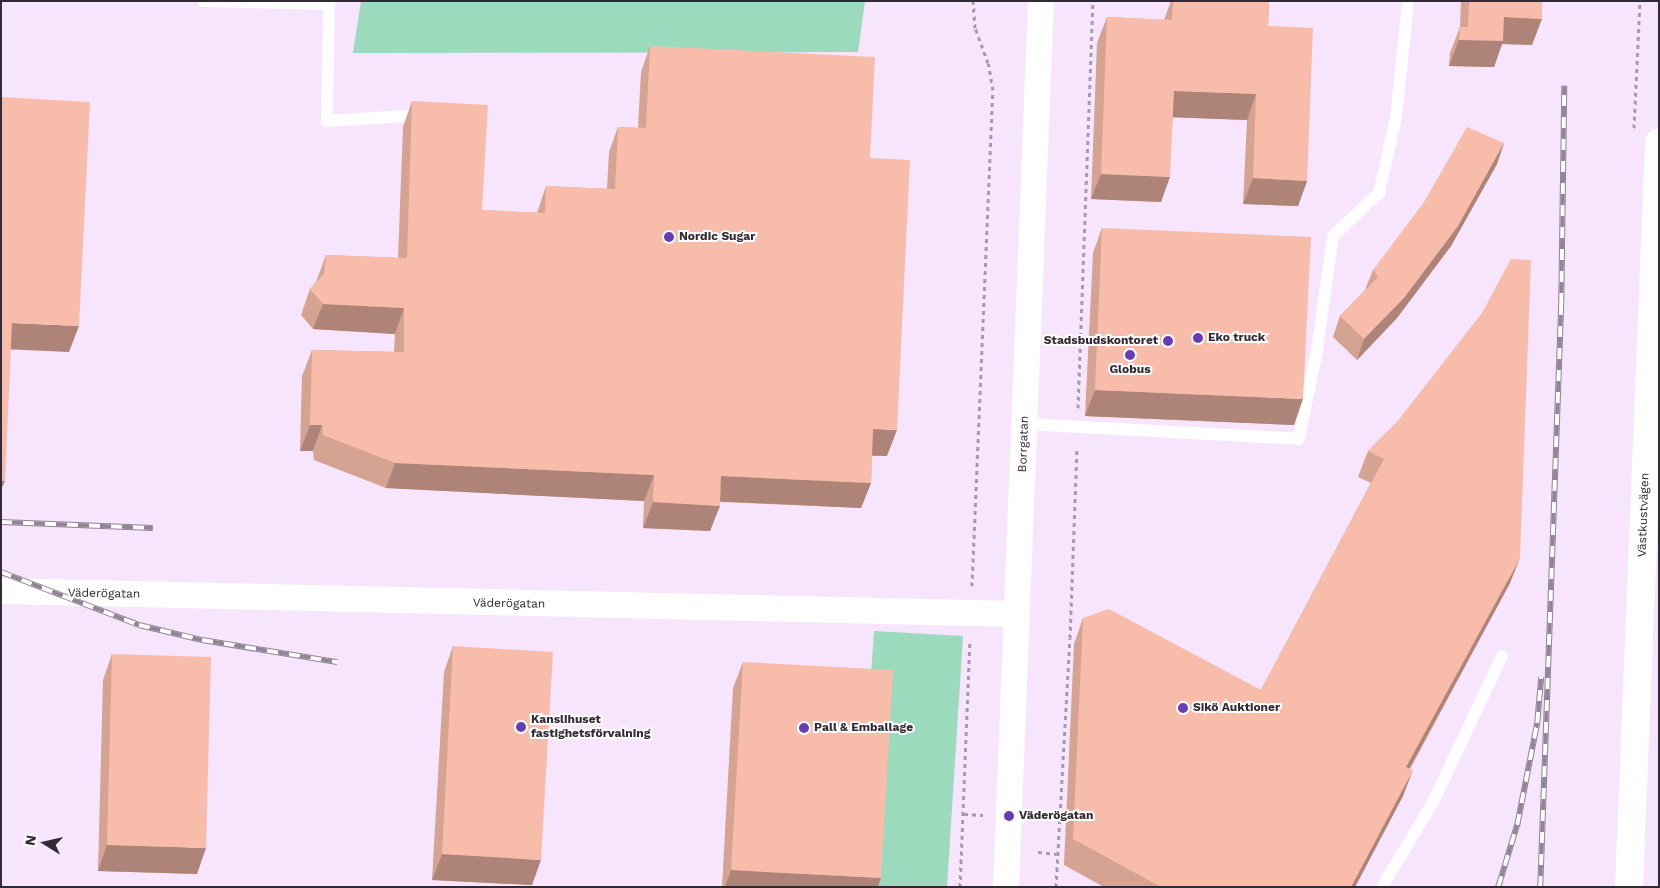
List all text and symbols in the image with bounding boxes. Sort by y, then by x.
place label: Nordic Sugar [679,230,755,244]
marker: Nordic Sugar [663,231,675,243]
place label: Eko truck [1208,331,1265,345]
marker: Eko truck [1192,332,1204,344]
place label: Stadsbudskontoret [1044,334,1158,348]
marker: Stadsbudskontoret [1162,335,1174,347]
marker: Globus [1124,349,1136,361]
place label: Globus [1109,363,1151,377]
street label: Borrgatan [1016,415,1032,473]
street label: Västkustvägen [1635,473,1653,557]
street label: Väderögatan [68,586,140,602]
street label: Väderögatan [473,596,545,612]
place label: Sikö Auktioner [1193,701,1280,715]
marker: Sikö Auktioner [1177,702,1189,714]
place label: Kanslihuset fastighetsförvalning [531,713,650,741]
marker: Kanslihuset fastighetsförvalning [515,721,527,733]
place label: Pall & Emballage [814,721,913,735]
marker: Pall & Emballage [798,722,810,734]
place label: Väderögatan [1019,809,1093,823]
marker: Väderögatan [1003,810,1015,822]
north arrow [20,818,70,868]
text: N [21,834,39,847]

